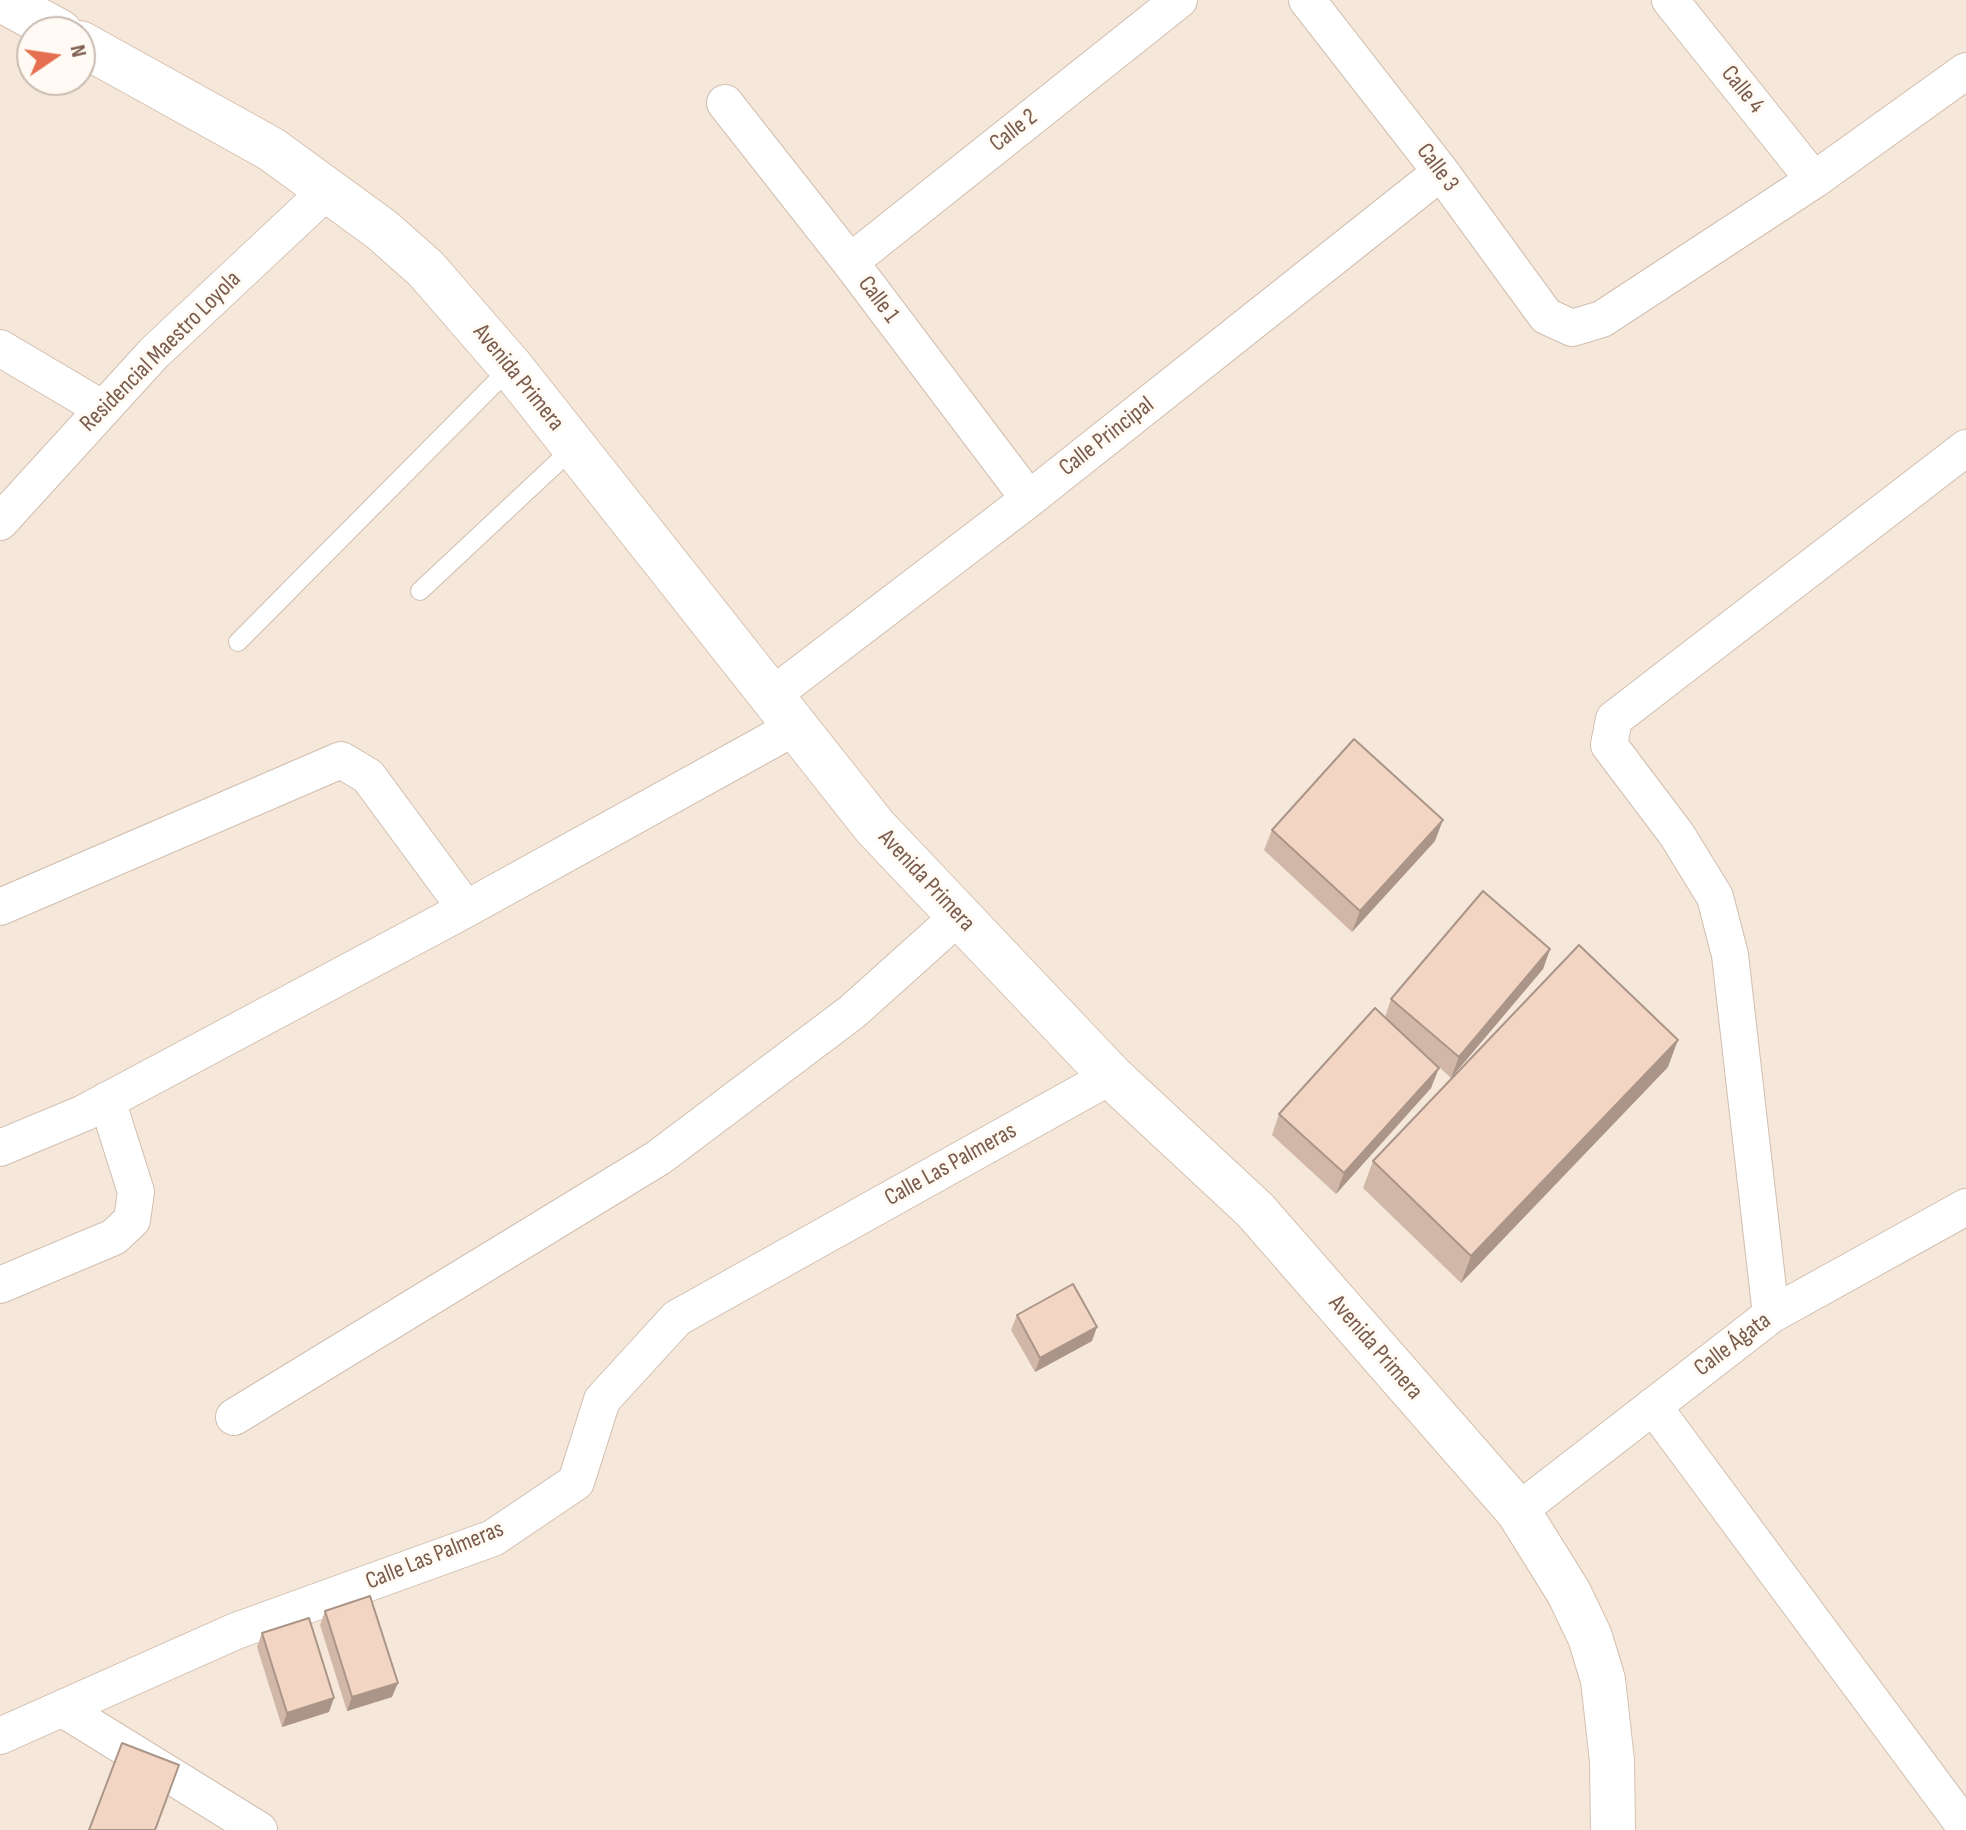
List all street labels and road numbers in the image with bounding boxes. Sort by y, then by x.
street label: Calle 4 [1714,60,1770,120]
street label: Calle 2 [984,103,1044,159]
street label: Calle 3 [1410,138,1464,198]
street label: Residencial Maestro Loyola [75,266,247,438]
street label: Calle 1 [851,271,905,329]
street label: Avenida Primera [466,319,570,437]
street label: Calle Principal [1054,391,1160,483]
street label: Avenida Primera [872,824,980,938]
street label: Calle Las Palmeras [880,1117,1022,1213]
street label: Avenida Primera [1322,1290,1428,1406]
street label: Calle Ágata [1689,1307,1777,1383]
street label: Calle Las Palmeras [362,1515,508,1597]

